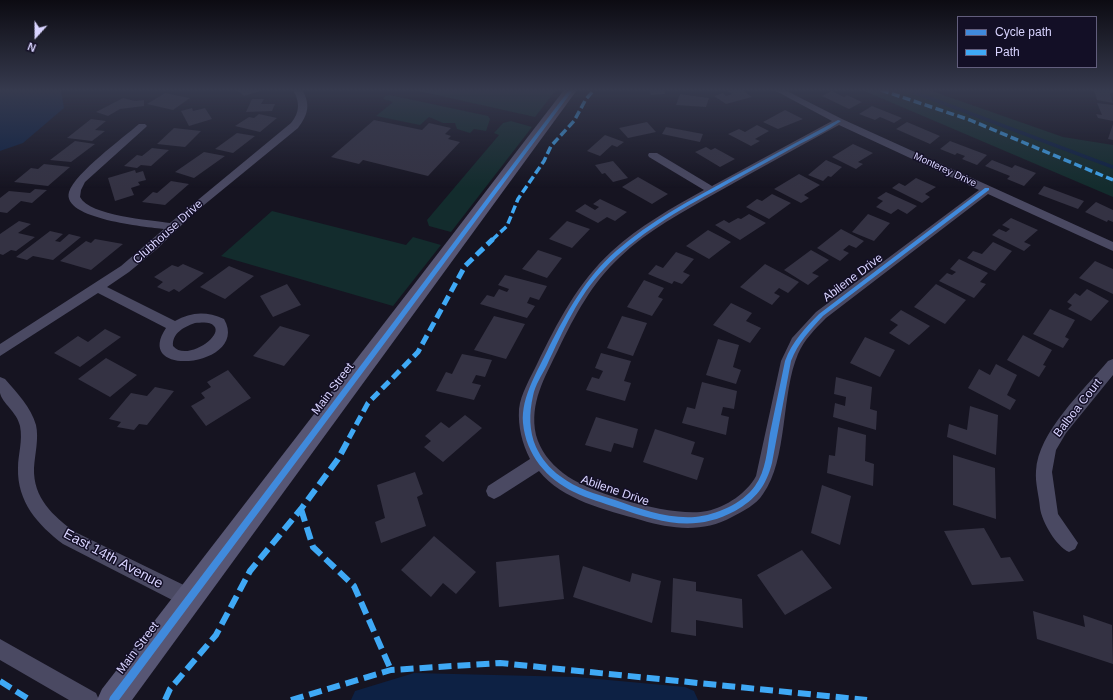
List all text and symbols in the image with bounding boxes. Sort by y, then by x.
north arrow [16,16,56,56]
legend [957,16,1097,68]
text: Cycle path [995,25,1052,39]
text: N [26,40,38,54]
text: Path [995,45,1020,59]
street label: Monterey Drive [912,150,978,190]
street label: Clubhouse Drive [130,197,206,267]
street label: Abilene Drive [820,251,886,305]
street label: Main Street [309,360,357,418]
street label: Balboa Court [1051,376,1105,440]
street label: Abilene Drive [579,473,651,509]
street label: East 14th Avenue [60,526,166,592]
street label: Main Street [114,619,162,677]

